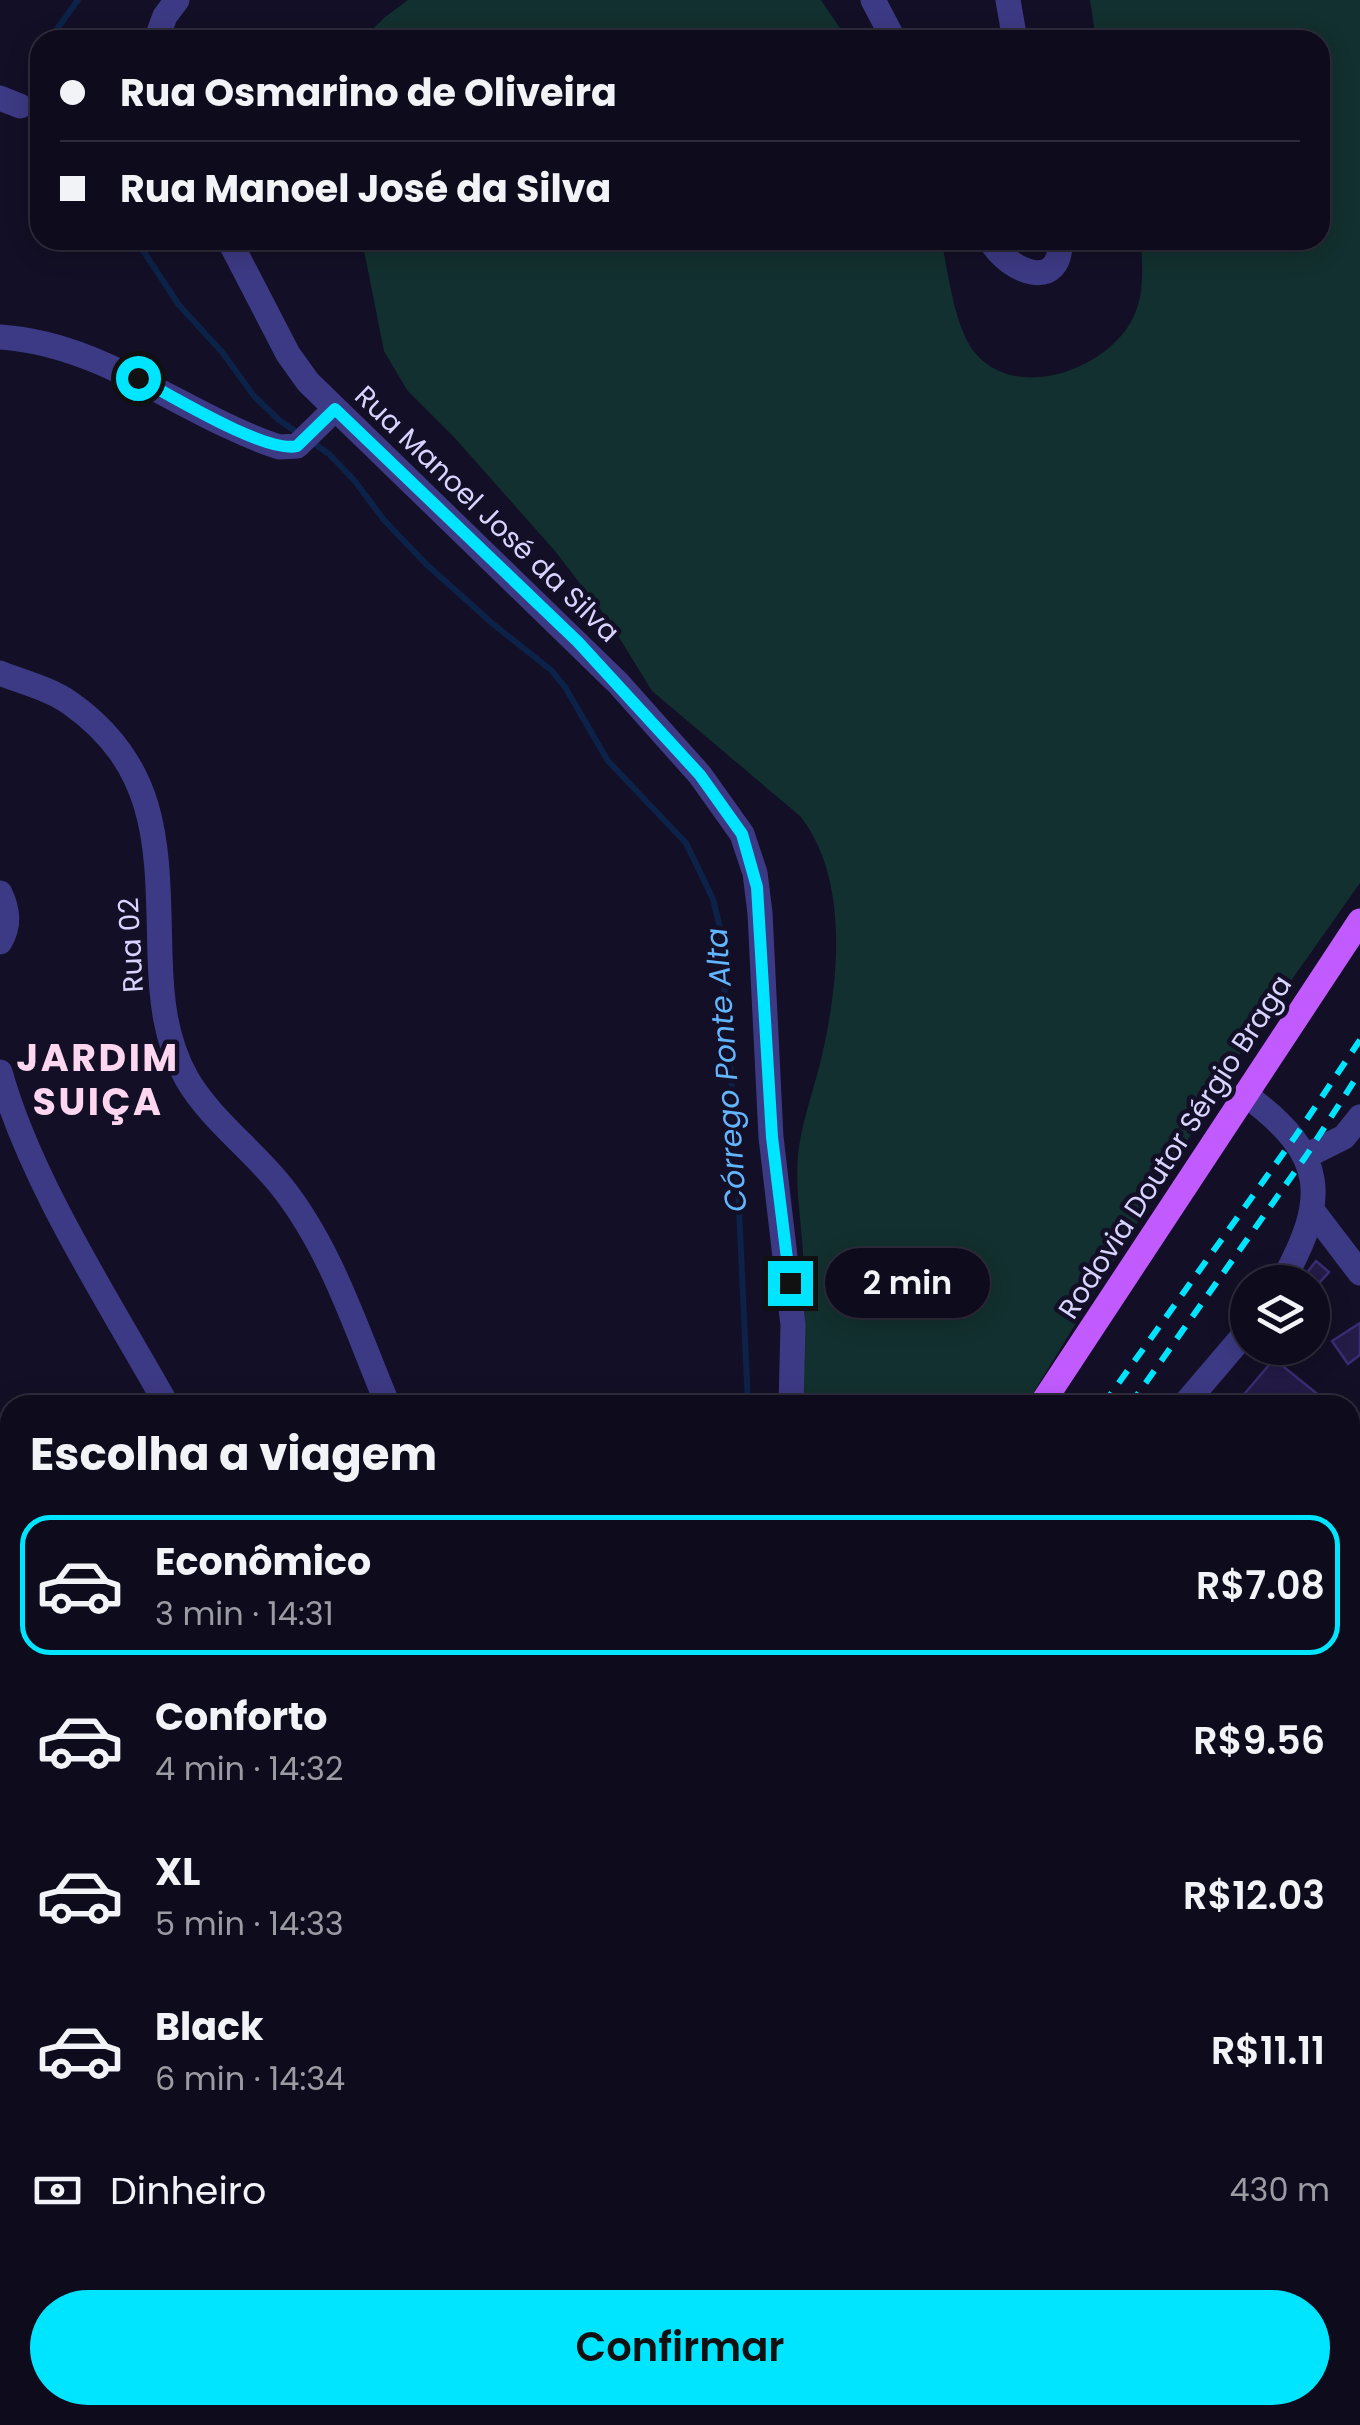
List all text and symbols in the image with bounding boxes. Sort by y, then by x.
text: Rua Osmarino de Oliveira [120,66,617,119]
text: Rua Manoel José da Silva [120,162,611,215]
route start [116,356,161,401]
street label: Rua Manoel José da Silva [346,377,628,651]
street label: Rua 02 [109,897,153,993]
water label: Córrego Ponte Alta [695,926,757,1214]
street label: Rodovia Doutor Sérgio Braga [1049,968,1301,1326]
district label: JARDIM SUIÇA [16,1031,180,1128]
callout: 2 min [825,1248,990,1318]
text: 2 min [863,1260,952,1305]
route end [768,1261,813,1306]
map controls [1230,1265,1330,1365]
button: layers [1230,1265,1330,1365]
text: Escolha a viagem [30,1423,437,1486]
text: Econômico [155,1535,371,1588]
icon: car [35,1540,125,1630]
text: R$7.08 [1196,1559,1325,1612]
text: 3 min · 14:31 [155,1591,334,1636]
text: Conforto [155,1690,328,1743]
icon: car [35,1695,125,1785]
text: R$9.56 [1193,1714,1325,1767]
text: 4 min · 14:32 [155,1746,343,1791]
text: XL [155,1845,200,1898]
icon: car [35,1850,125,1940]
text: R$12.03 [1183,1869,1325,1922]
text: 5 min · 14:33 [155,1901,344,1946]
text: Black [155,2000,264,2053]
icon: car [35,2005,125,2095]
text: R$11.11 [1211,2024,1325,2077]
text: 6 min · 14:34 [155,2056,345,2101]
icon: cash [30,2163,85,2218]
text: Dinheiro [110,2164,266,2217]
text: 430 m [1229,2167,1330,2212]
button: Confirmar [30,2290,1330,2405]

